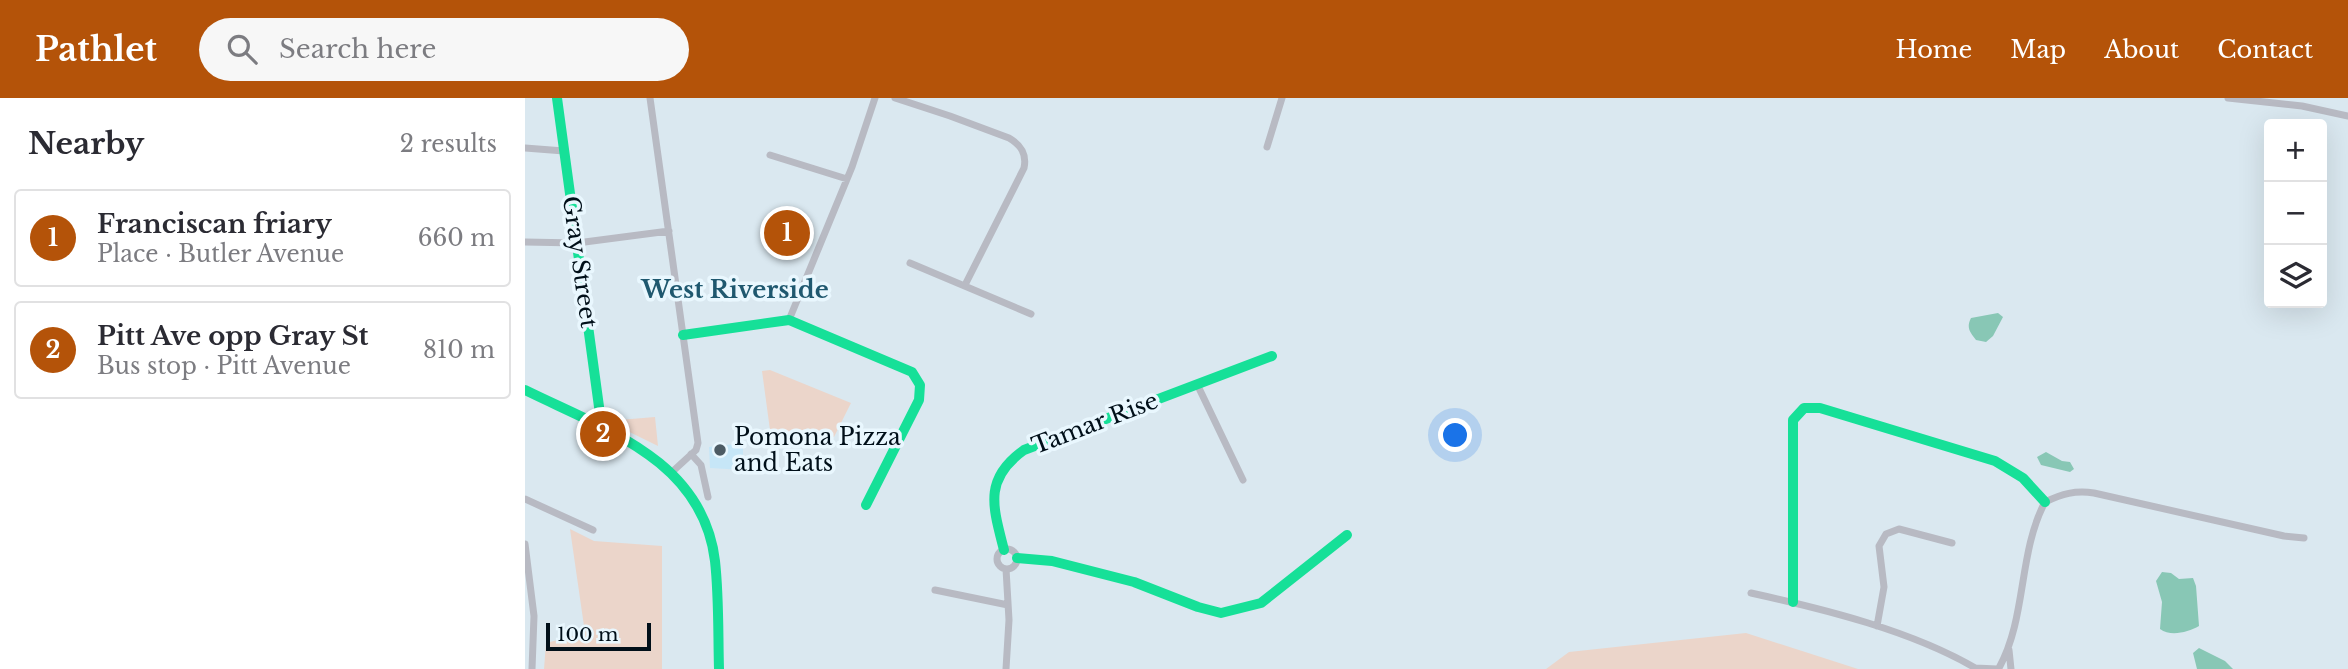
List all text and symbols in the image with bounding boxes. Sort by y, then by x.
search box [199,18,689,81]
text: Pathlet [35,29,157,70]
icon: search [223,30,261,68]
text: Search here [279,33,436,65]
text: Home [1896,35,1972,64]
text: Map [2010,35,2066,64]
text: About [2104,35,2179,64]
text: Contact [2217,35,2313,64]
map controls [2264,119,2327,308]
button: + [2264,119,2327,182]
text: Nearby [28,125,144,162]
text: 2 results [400,130,497,158]
button: − [2264,182,2327,245]
street label: Gray Street [557,194,603,330]
pin: 1 [764,207,810,259]
text: Franciscan friary [97,208,332,240]
text: 1 [48,224,58,252]
text: 660 m [418,224,495,252]
text: Place · Butler Avenue [97,240,344,268]
button: layers [2264,245,2327,308]
district label: West Riverside [640,275,829,304]
text: Pitt Ave opp Gray St [97,320,368,352]
text: 2 [46,336,60,364]
text: 810 m [423,336,495,364]
text: Bus stop · Pitt Avenue [97,352,351,380]
street label: Tamar Rise [1028,386,1162,460]
pin: 2 [580,408,626,460]
your location [1438,418,1472,452]
place label: Pomona Pizza and Eats [734,423,901,477]
marker: Pomona Pizza and Eats [712,442,728,458]
scale bar [546,620,651,652]
text: 100 m [557,623,618,646]

